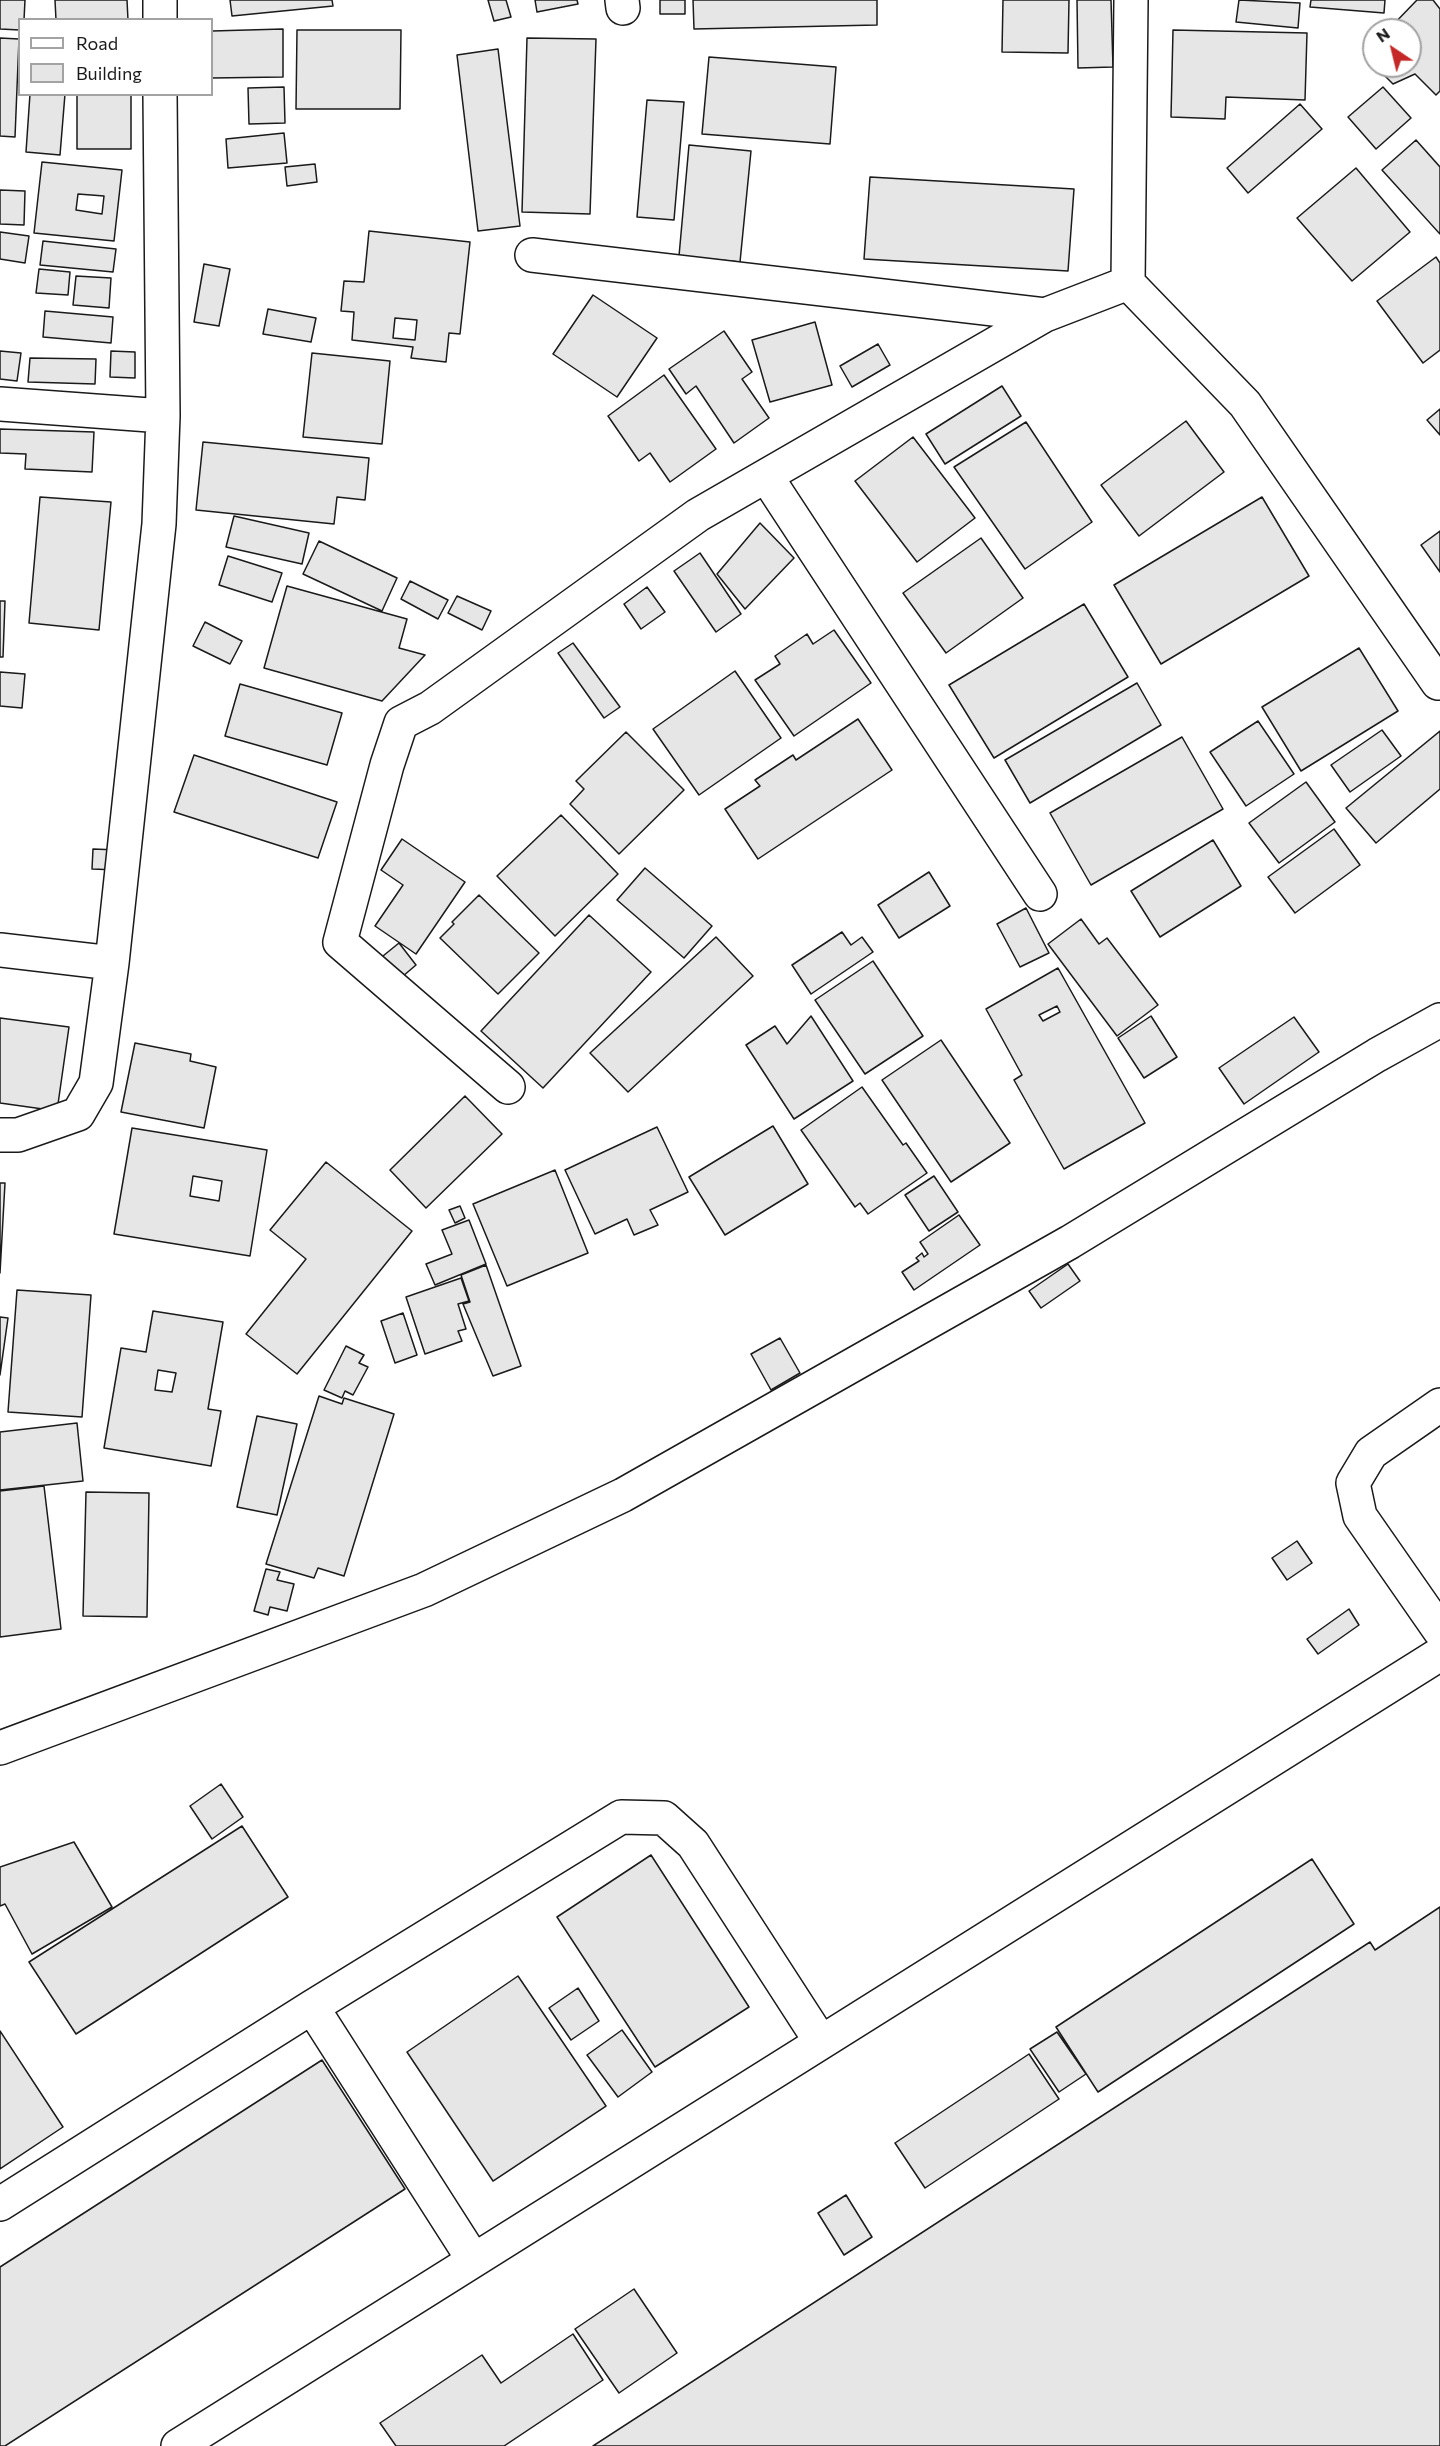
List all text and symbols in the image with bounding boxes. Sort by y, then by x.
legend [18,18,213,96]
north arrow [1362,18,1422,78]
text: N [1372,23,1393,46]
text: Road [76,32,118,54]
text: Building [76,62,142,84]

